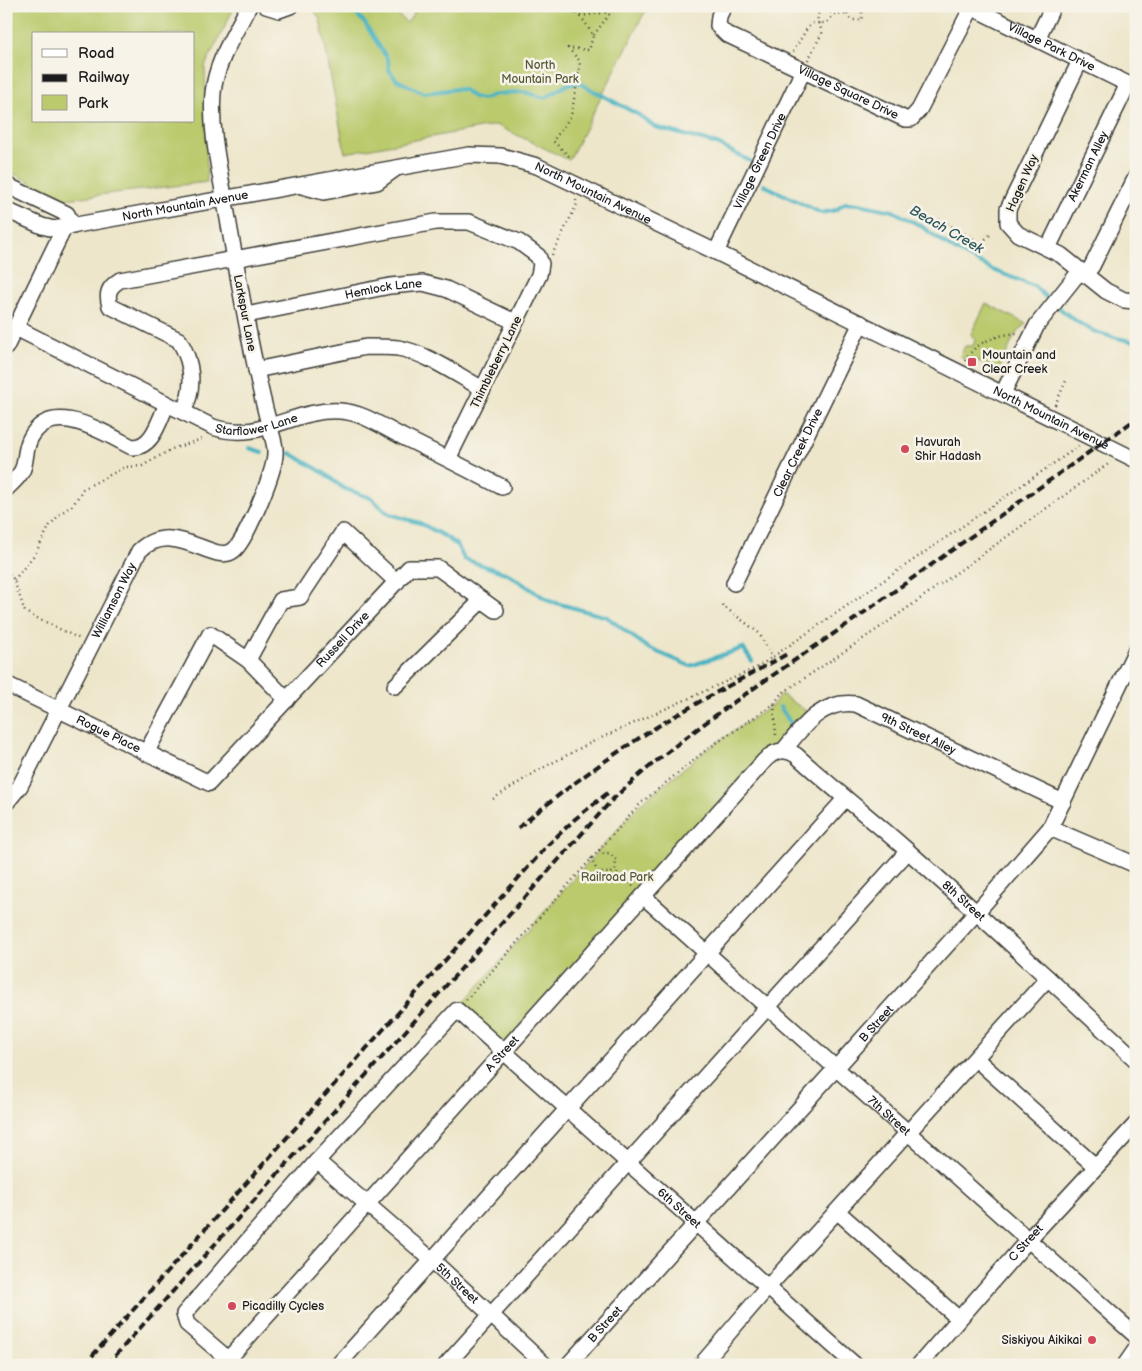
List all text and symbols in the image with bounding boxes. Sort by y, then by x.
street label: Village Park Drive [1005,19,1097,75]
legend [32,32,195,122]
text: Road [78,44,114,63]
park label: North Mountain Park [501,58,579,87]
street label: Village Square Drive [795,62,901,123]
text: Railway [78,68,129,87]
text: Park [78,94,109,113]
street label: Village Green Drive [731,110,790,212]
street label: Akerman Alley [1065,128,1112,204]
street label: Hagen Way [1003,151,1042,214]
street label: North Mountain Avenue [532,159,654,228]
street label: North Mountain Avenue [121,188,249,225]
water label: Beach Creek [907,201,988,258]
street label: Larkspur Lane [230,273,259,353]
street label: Hemlock Lane [344,276,423,303]
street label: Thimbleberry Lane [468,314,525,411]
place label: Mountain and Clear Creek [982,348,1056,377]
marker: Mountain and Clear Creek [966,356,978,368]
street label: North Mountain Avenue [990,383,1111,453]
street label: Clear Creek Drive [770,406,826,500]
street label: Starflower Lane [213,411,300,439]
place label: Havurah Shir Hadash [915,435,981,464]
marker: Havurah Shir Hadash [899,443,911,455]
street label: Williamson Way [89,560,140,641]
street label: Russell Drive [313,609,373,671]
street label: 9th Street Alley [878,710,959,758]
street label: Rogue Place [74,712,143,756]
park label: Railroad Park [581,870,653,885]
street label: 8th Street [938,878,988,925]
street label: B Street [856,1002,897,1045]
street label: A Street [482,1033,523,1075]
street label: 7th Street [864,1093,914,1139]
street label: 6th Street [654,1185,704,1232]
street label: C Street [1006,1222,1047,1265]
street label: 5th Street [432,1260,482,1308]
place label: Picadilly Cycles [242,1299,324,1314]
marker: Picadilly Cycles [226,1300,238,1312]
street label: B Street [585,1303,626,1346]
place label: Siskiyou Aikikai [1001,1333,1082,1348]
marker: Siskiyou Aikikai [1086,1334,1098,1346]

